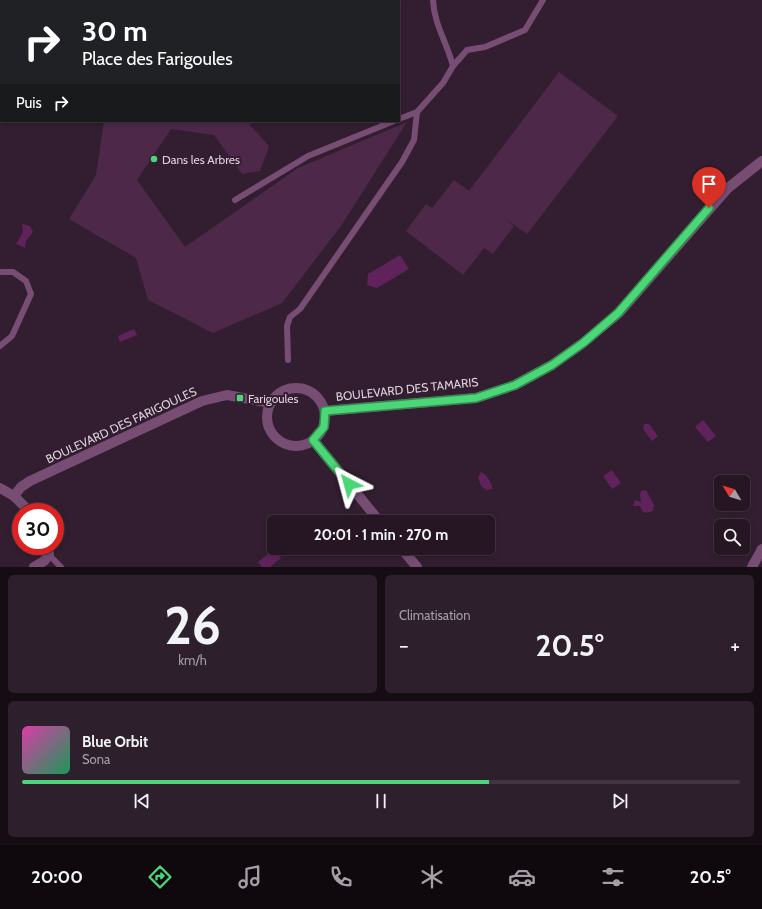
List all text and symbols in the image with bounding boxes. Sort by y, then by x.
text: 30 m [82,14,148,48]
icon: right [16,16,68,68]
text: Place des Farigoules [82,48,233,70]
icon: right [50,92,72,114]
text: Puis [16,94,42,112]
place label: Dans les Arbres [162,152,240,167]
marker: Dans les Arbres [149,154,159,164]
pin [692,167,726,208]
icon: arrive [698,173,720,195]
street label: BOULEVARD DES TAMARIS [335,374,479,404]
street label: BOULEVARD DES FARIGOULES [43,383,199,467]
place label: Farigoules [248,391,298,406]
marker: Farigoules [235,393,245,403]
position arrow [328,463,370,505]
north arrow [714,475,750,511]
map controls [714,475,750,555]
speed limit sign: 30 [12,503,64,555]
button: search [714,519,750,555]
text: 20:01 · 1 min · 270 m [314,526,448,544]
text: 26 [164,594,221,657]
text: Climatisation [399,607,471,623]
text: 20.5° [535,627,604,664]
text: − [399,632,409,659]
text: + [730,632,740,659]
text: km/h [178,652,207,668]
text: Blue Orbit [82,733,148,751]
text: Sona [82,751,110,767]
icon: previous [131,790,153,812]
icon: pause [370,790,392,812]
icon: next [609,790,631,812]
icon: directions [146,863,174,891]
icon: music [236,863,264,891]
icon: phone [327,863,355,891]
icon: climate [418,863,446,891]
icon: car [508,863,536,891]
icon: filters [599,863,627,891]
text: 20:00 [31,866,83,888]
text: 20.5° [690,866,731,888]

